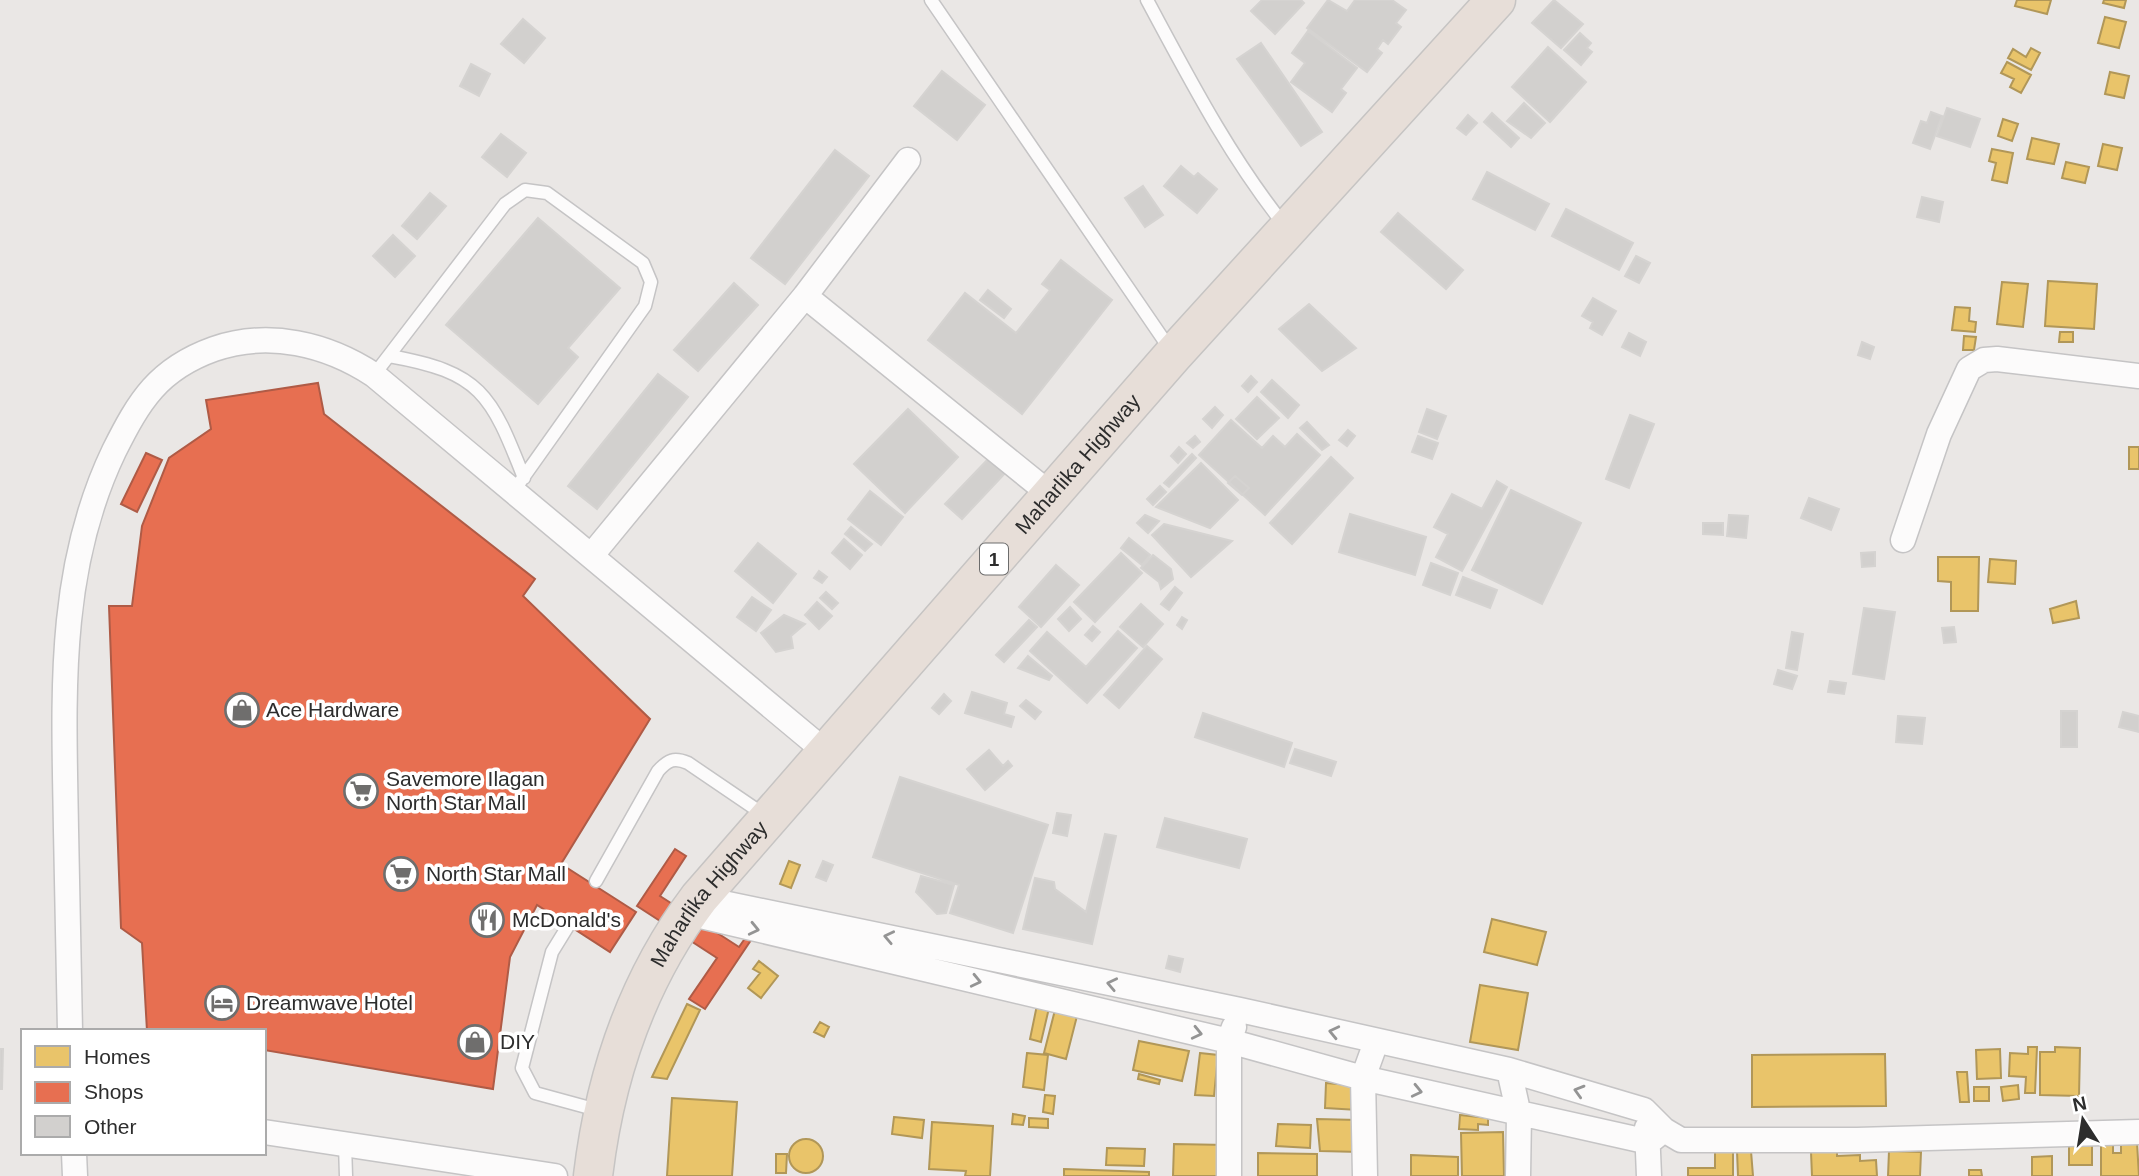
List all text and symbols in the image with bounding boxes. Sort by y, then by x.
street label: Maharlika Highway [1010,389,1145,538]
road number: 1 [980,544,1008,574]
shop icon: Ace Hardware [223,691,261,729]
place label: Ace Hardware [266,698,399,721]
place label: Savemore Ilagan North Star Mall [386,767,545,814]
supermarket icon: Savemore Ilagan North Star Mall [342,772,380,810]
street label: Maharlika Highway [646,816,772,971]
supermarket icon: North Star Mall [382,855,420,893]
place label: North Star Mall [426,862,566,885]
restaurant icon: McDonald's [468,901,506,939]
place label: McDonald's [512,908,621,931]
one-way arrow [748,920,760,935]
one-way arrow [883,931,895,946]
one-way arrow [970,973,982,987]
one-way arrow [1106,977,1118,992]
hotel icon: Dreamwave Hotel [203,984,241,1022]
place label: Dreamwave Hotel [246,991,413,1014]
shop icon: DIY [456,1023,494,1061]
one-way arrow [1191,1025,1203,1039]
one-way arrow [1328,1026,1340,1041]
legend [21,1029,266,1155]
place label: DIY [500,1030,535,1053]
text: Homes [84,1045,151,1068]
text: Shops [84,1080,144,1103]
one-way arrow [1411,1083,1423,1097]
one-way arrow [1573,1084,1585,1099]
north arrow [2048,1085,2118,1155]
text: N [2071,1092,2088,1116]
text: Other [84,1115,137,1138]

